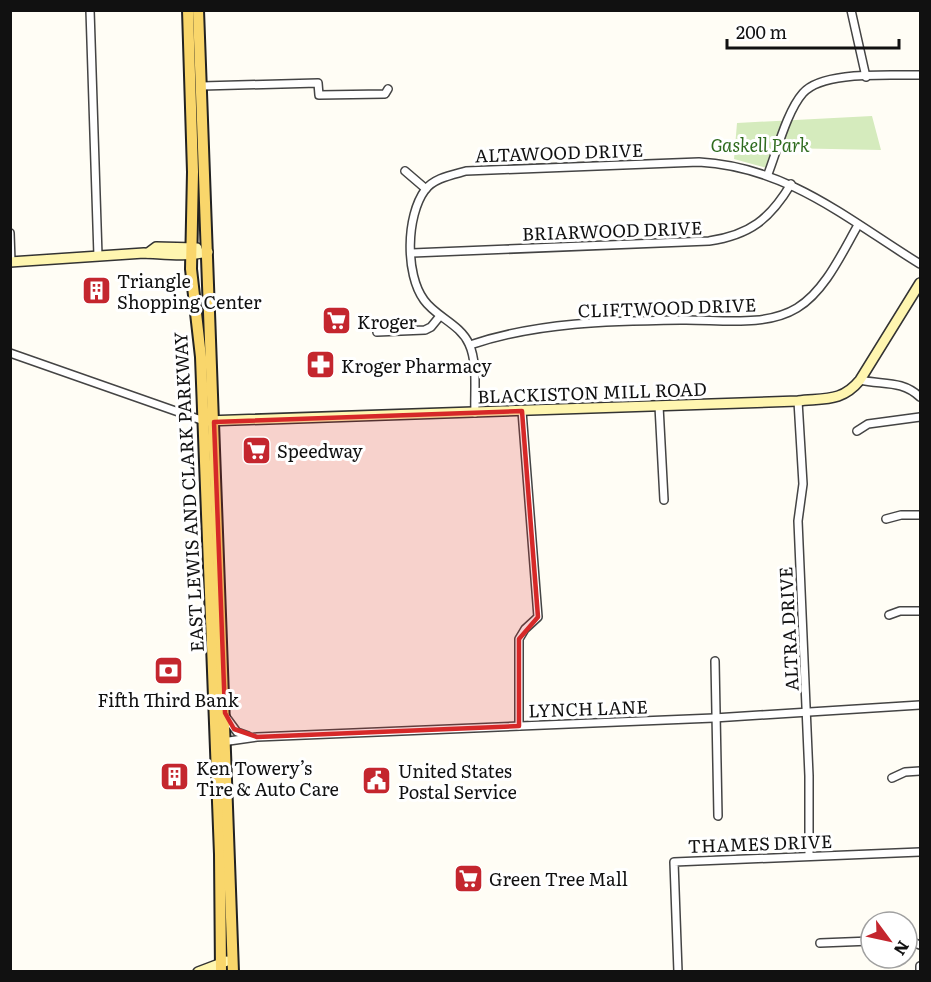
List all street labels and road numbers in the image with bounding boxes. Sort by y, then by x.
street label: ALTAWOOD DRIVE [474,136,644,168]
street label: BRIARWOOD DRIVE [521,213,703,247]
street label: CLIFTWOOD DRIVE [577,290,757,324]
street label: EAST LEWIS AND CLARK PARKWAY [166,331,210,653]
street label: BLACKISTON MILL ROAD [477,374,707,410]
street label: ALTRA DRIVE [771,566,805,692]
street label: LYNCH LANE [528,692,648,724]
street label: THAMES DRIVE [687,827,833,859]

